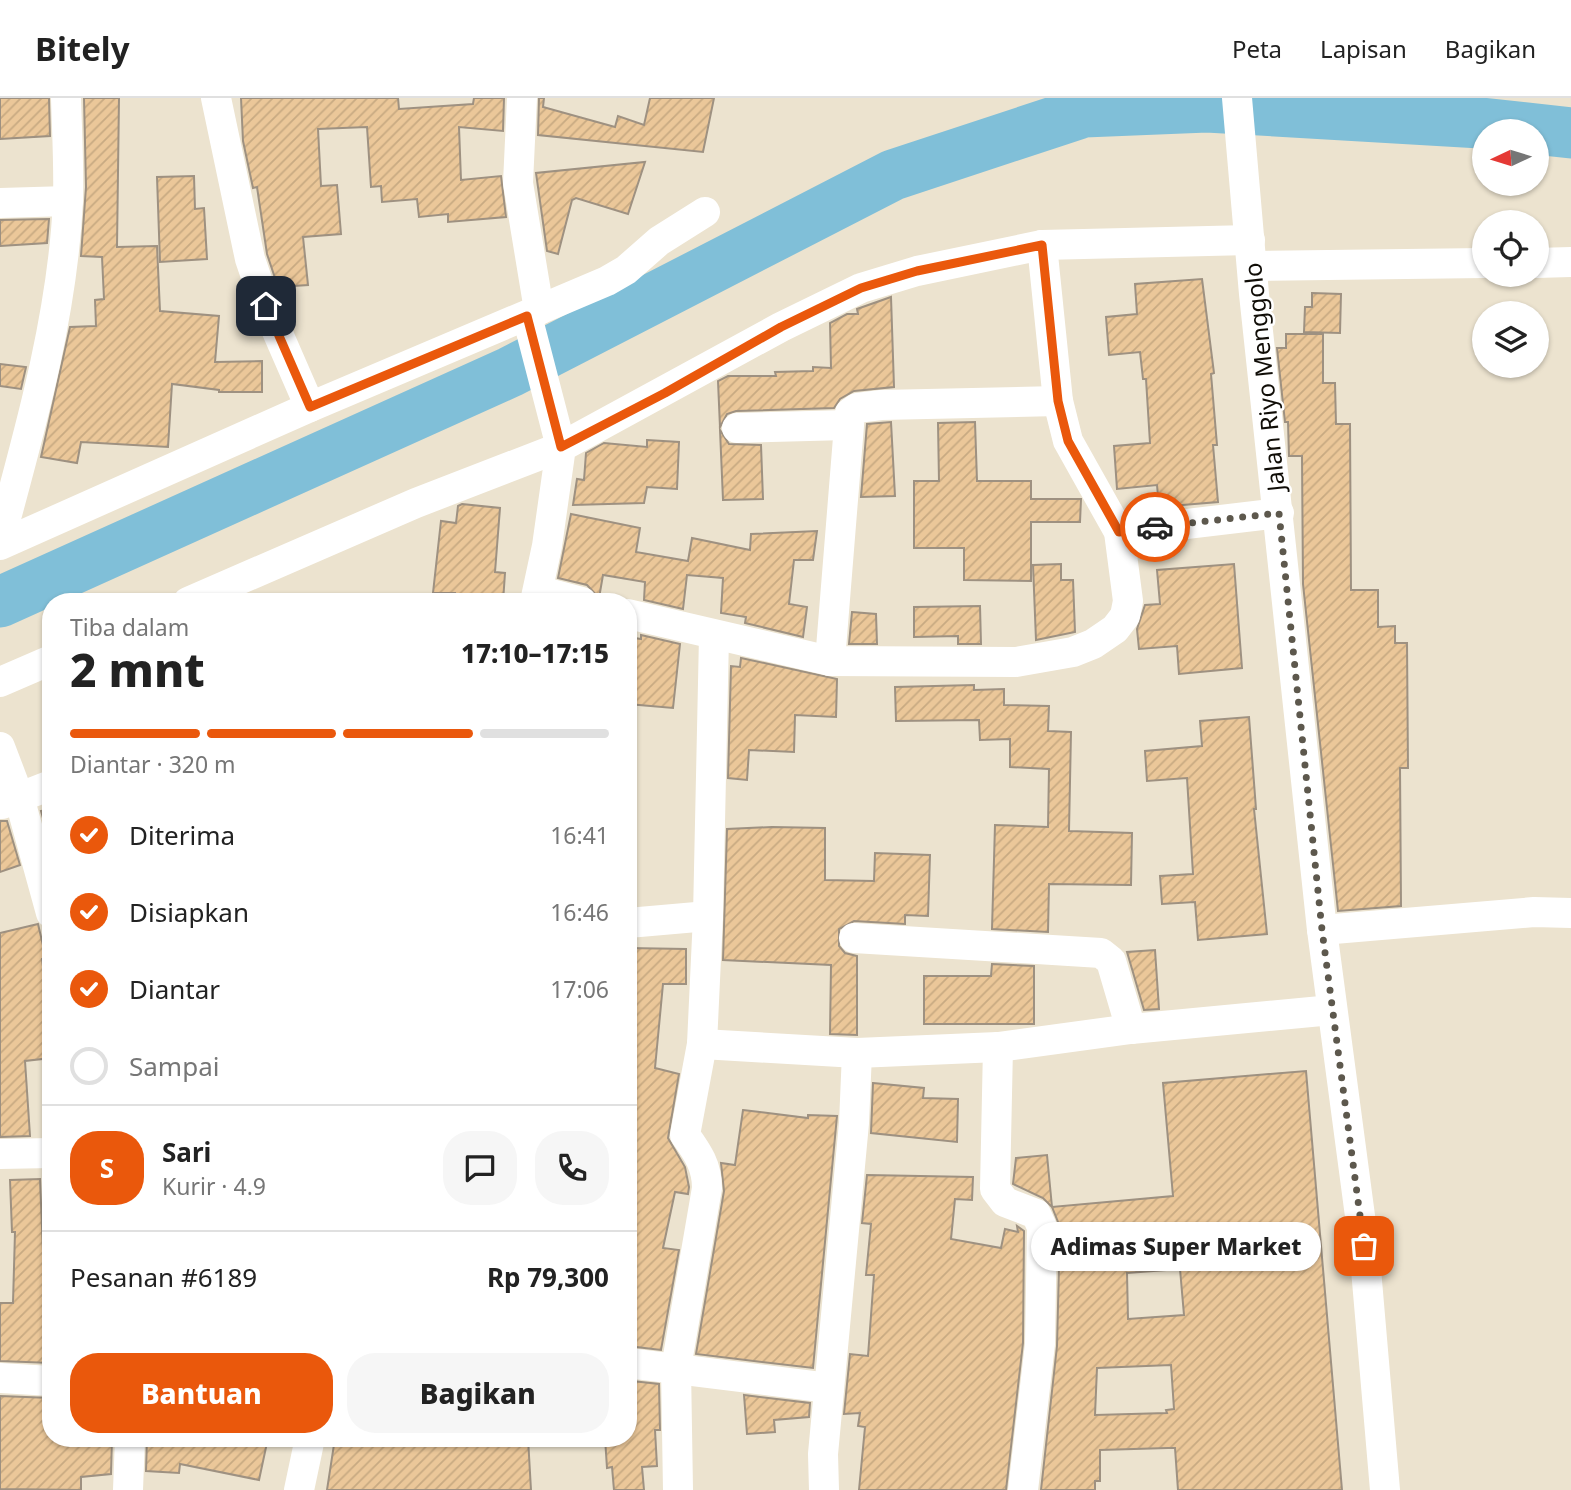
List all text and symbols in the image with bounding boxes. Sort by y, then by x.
text: Bitely [35,26,130,71]
text: Peta [1232,32,1282,65]
text: Lapisan [1320,32,1407,65]
text: Bagikan [1445,32,1536,65]
north arrow [1472,119,1549,196]
map controls [1472,119,1549,378]
button: locate [1472,210,1549,287]
street label: Jalan Riyo Menggolo [1235,261,1292,495]
pin [236,276,296,336]
icon: home [247,287,285,325]
button: layers [1472,301,1549,378]
courier [1120,492,1190,562]
icon: car [1136,508,1174,546]
text: Tiba dalam [70,611,189,643]
text: 17:10–17:15 [461,635,609,671]
text: 2 mnt [70,638,205,700]
text: Diantar · 320 m [70,748,236,780]
icon: check [70,816,108,854]
text: Diterima [129,817,235,853]
text: 16:41 [550,819,609,851]
icon: check [70,893,108,931]
text: Disiapkan [129,894,249,930]
text: 16:46 [550,896,609,928]
icon: check [70,970,108,1008]
text: Diantar [129,971,220,1007]
text: 17:06 [550,973,609,1005]
text: Sampai [129,1048,219,1084]
button: chat [443,1131,517,1205]
button: phone [535,1131,609,1205]
text: Sari [162,1134,211,1170]
text: S [100,1150,114,1186]
text: Kurir · 4.9 [162,1170,266,1202]
pin [1334,1216,1394,1276]
callout: Adimas Super Market [1032,1222,1322,1270]
icon: bag [1345,1227,1383,1265]
text: Adimas Super Market [1050,1230,1302,1262]
text: Pesanan #6189 [70,1259,257,1295]
text: Rp 79,300 [487,1259,609,1295]
button: Bantuan [70,1353,333,1433]
button: Bagikan [347,1353,609,1433]

